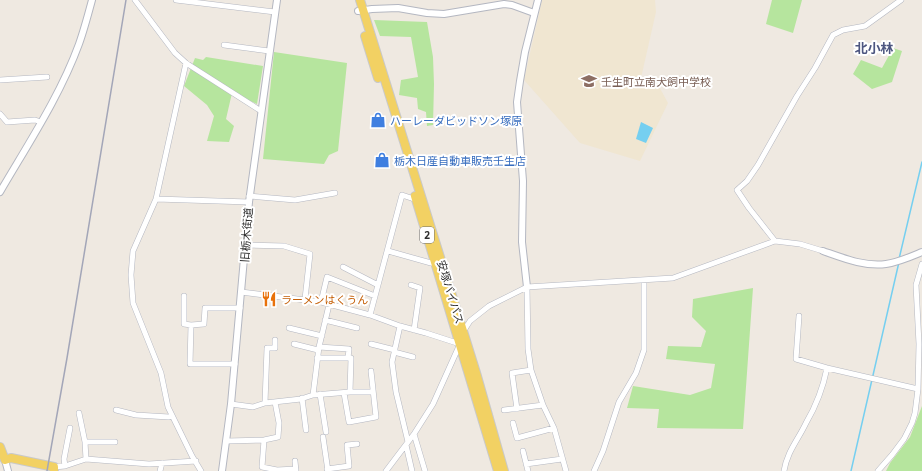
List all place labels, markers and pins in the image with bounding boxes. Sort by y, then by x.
school or university icon: 壬生町立南犬飼中学校 [580,72,598,90]
place label: 壬生町立南犬飼中学校 [601,74,711,89]
shop icon: ハーレーダビッドソン塚原 [369,111,387,129]
place label: ハーレーダビッドソン塚原 [390,113,522,128]
shop icon: 栃木日産自動車販売壬生店 [373,151,391,169]
place label: 栃木日産自動車販売壬生店 [394,153,526,168]
restaurant icon: ラーメンはくうん [260,290,278,308]
place label: ラーメンはくうん [281,292,368,307]

